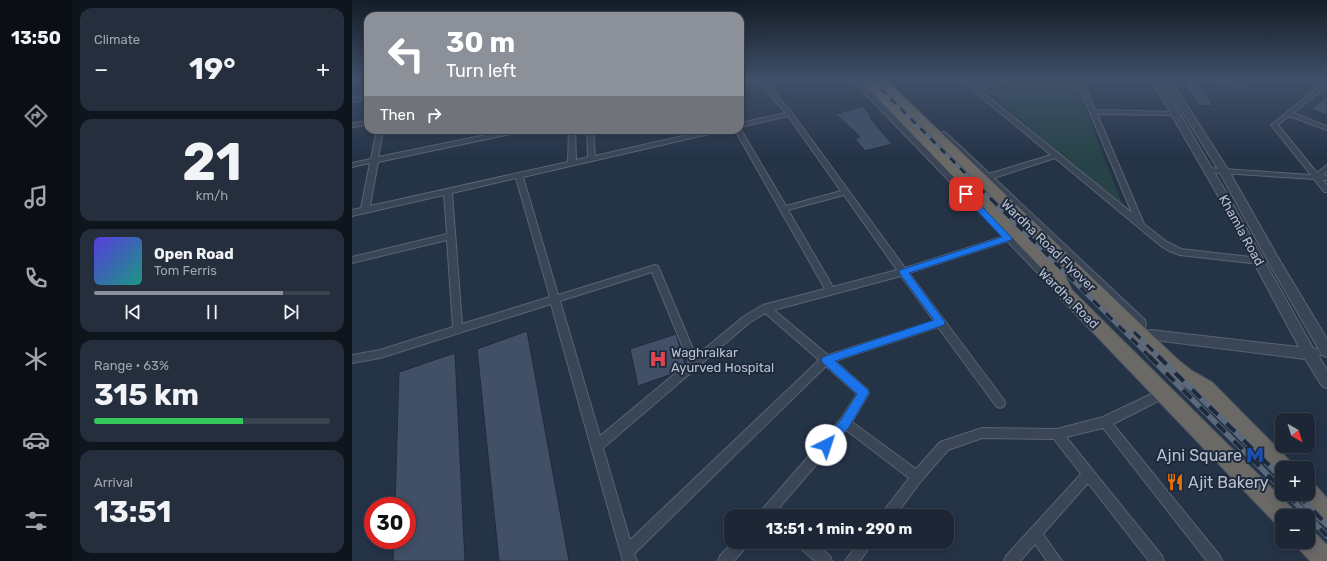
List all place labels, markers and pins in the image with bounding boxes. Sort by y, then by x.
pin [949,177,983,211]
place label: Waghralkar Ayurved Hospital [671,345,774,375]
hospital icon: Waghralkar Ayurved Hospital [648,349,668,369]
metro station icon: Ajni Square [1245,445,1265,465]
place label: Ajni Square [1156,446,1242,465]
restaurant icon: Ajit Bakery [1165,472,1185,492]
place label: Ajit Bakery [1188,473,1269,492]

